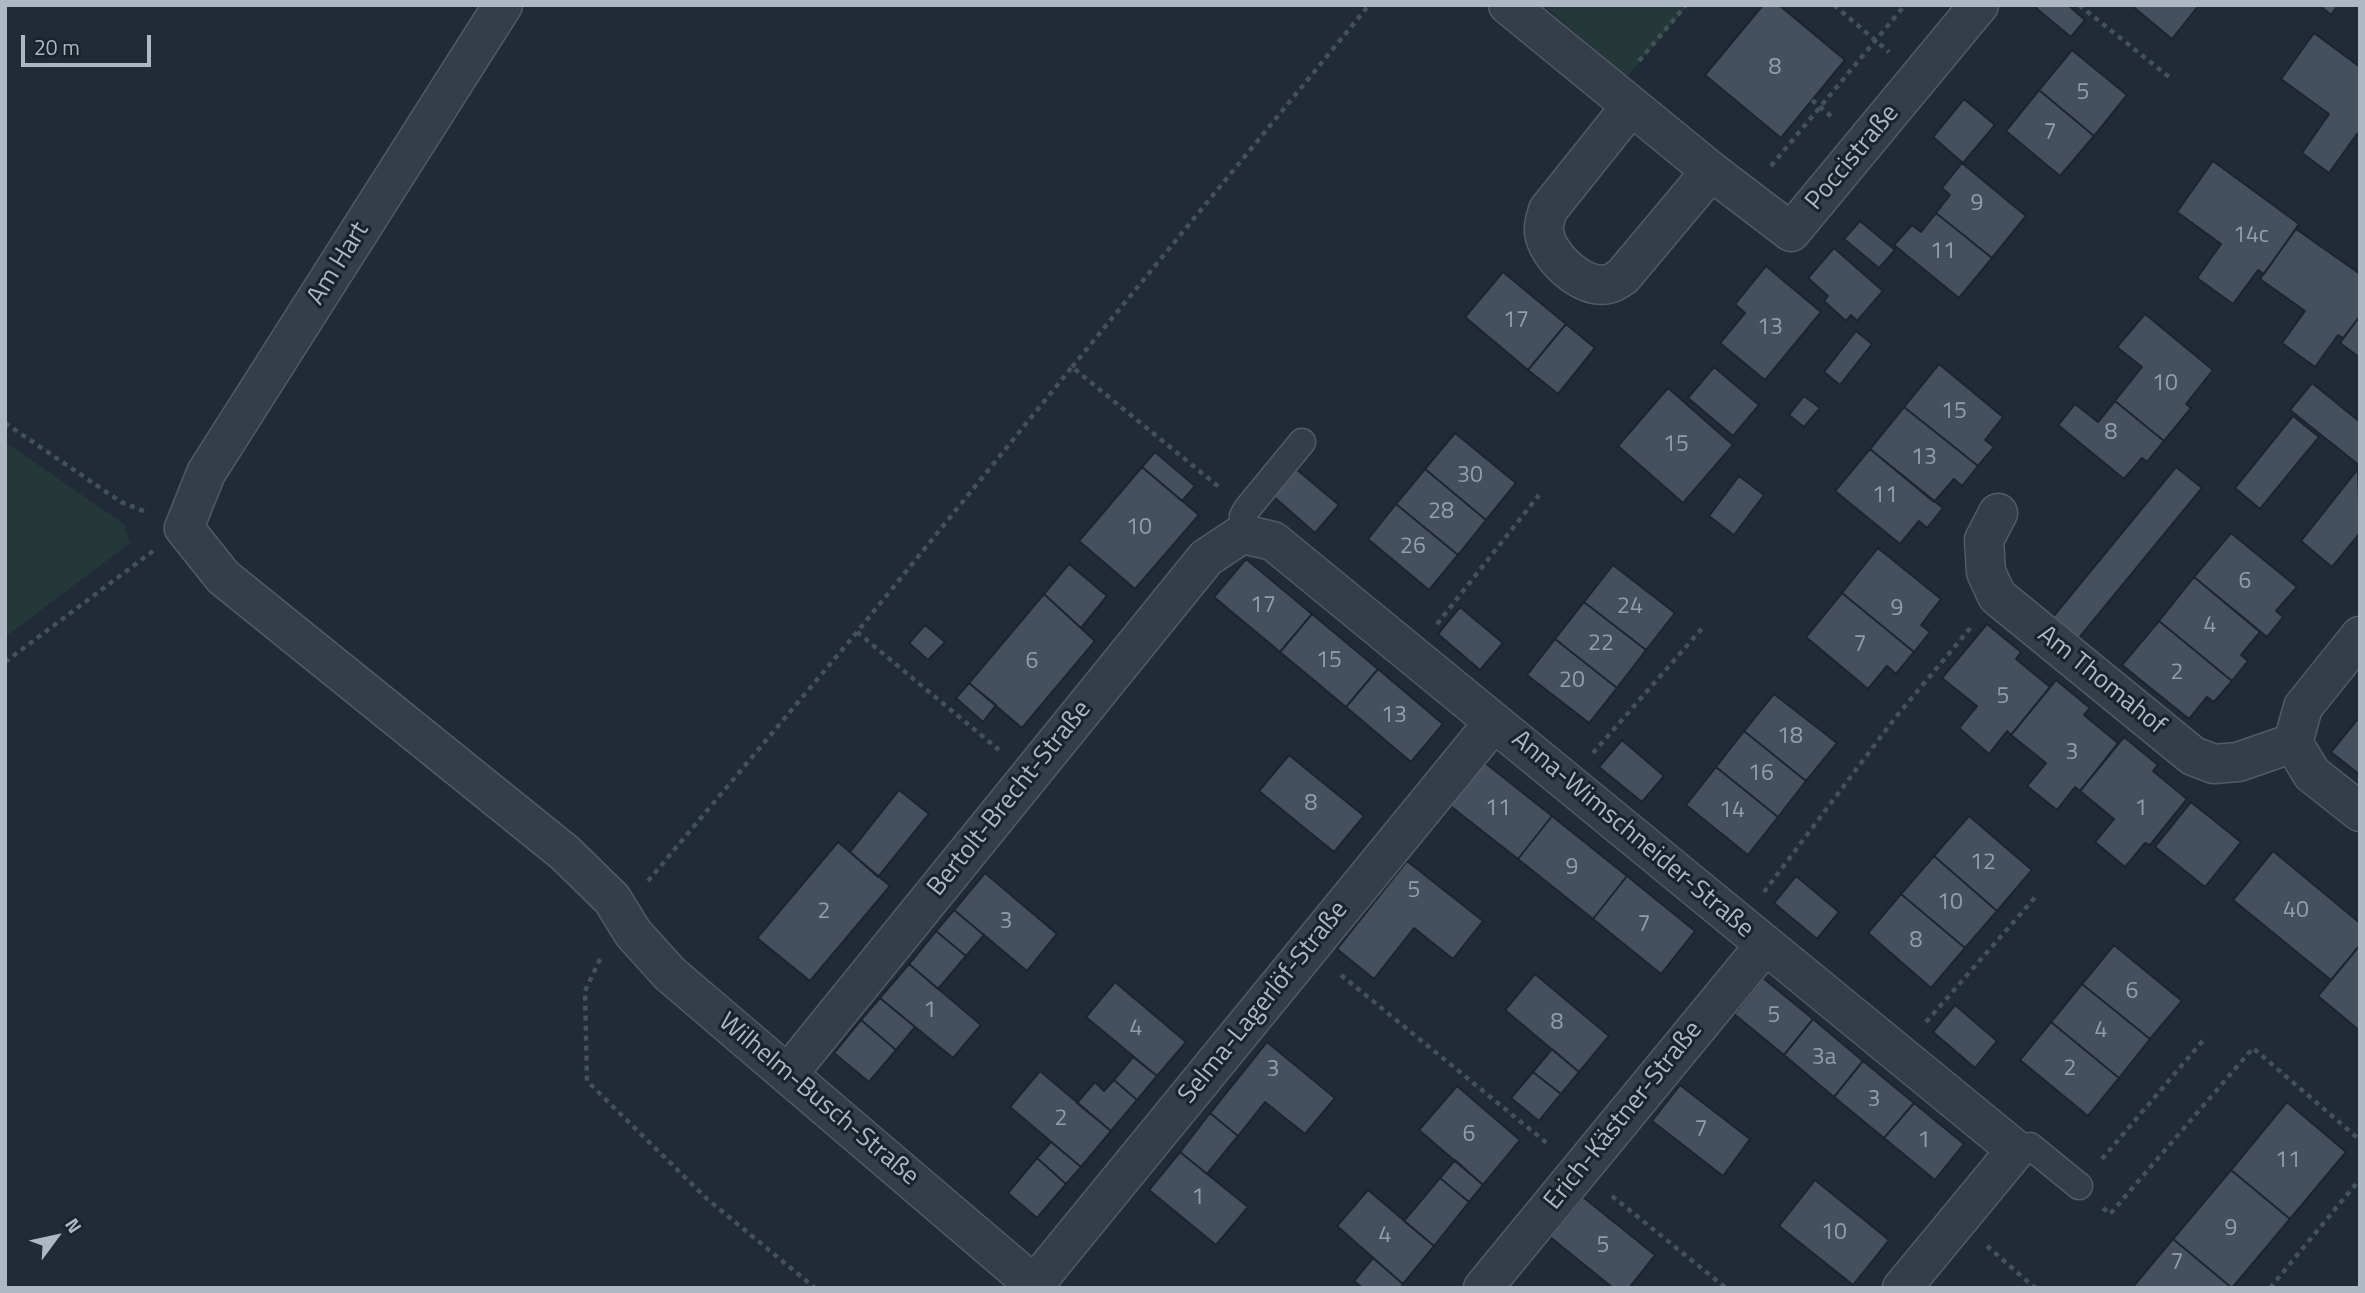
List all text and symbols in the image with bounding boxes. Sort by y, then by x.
scale bar [24,21,154,65]
text: 20 m [34,31,80,63]
house number: 8 [1769,54,1781,82]
house number: 5 [2077,79,2089,107]
street label: Poccistraße [1800,99,1906,217]
house number: 7 [2044,119,2056,147]
house number: 9 [1971,190,1983,218]
street label: Am Hart [301,217,377,311]
house number: 14c [2233,222,2269,250]
house number: 11 [1930,238,1956,266]
house number: 17 [1503,307,1529,335]
house number: 13 [1757,314,1783,342]
house number: 10 [2152,370,2178,398]
house number: 15 [1941,398,1967,426]
house number: 8 [2105,419,2117,447]
house number: 15 [1663,431,1689,459]
house number: 13 [1911,444,1937,472]
house number: 30 [1457,462,1483,490]
house number: 11 [1872,482,1898,510]
house number: 28 [1428,498,1454,526]
house number: 10 [1126,514,1152,542]
house number: 26 [1400,533,1426,561]
house number: 6 [2239,568,2251,596]
house number: 17 [1250,592,1276,620]
house number: 24 [1617,593,1643,621]
house number: 9 [1891,595,1903,623]
house number: 4 [2204,612,2216,640]
street label: Am Thomahof [2031,620,2171,742]
house number: 22 [1588,630,1614,658]
house number: 7 [1854,631,1866,659]
house number: 15 [1316,647,1342,675]
house number: 6 [1026,648,1038,676]
house number: 2 [2171,659,2183,687]
house number: 20 [1559,667,1585,695]
house number: 5 [1997,683,2009,711]
street label: Bertolt-Brecht-Straße [922,695,1098,903]
house number: 13 [1381,702,1407,730]
house number: 18 [1777,723,1803,751]
street label: Anna-Wimschneider-Straße [1505,725,1759,945]
house number: 3 [2066,739,2078,767]
house number: 16 [1748,760,1774,788]
house number: 8 [1305,790,1317,818]
house number: 11 [1485,795,1511,823]
house number: 1 [2135,795,2147,823]
house number: 14 [1719,797,1745,825]
house number: 12 [1970,849,1996,877]
house number: 9 [1566,854,1578,882]
house number: 5 [1408,877,1420,905]
house number: 10 [1937,889,1963,917]
street label: Selma-Lagerlöf-Straße [1173,896,1355,1110]
house number: 40 [2283,897,2309,925]
house number: 2 [818,898,830,926]
house number: 3 [1000,908,1012,936]
house number: 7 [1638,911,1650,939]
house number: 8 [1910,927,1922,955]
house number: 6 [2126,978,2138,1006]
house number: 1 [924,997,936,1025]
house number: 5 [1768,1002,1780,1030]
street label: Wilhelm-Busch-Straße [711,1007,925,1193]
house number: 8 [1551,1009,1563,1037]
house number: 4 [1130,1015,1142,1043]
street label: Erich-Kästner-Straße [1538,1015,1710,1217]
house number: 4 [2095,1017,2107,1045]
house number: 3a [1812,1044,1836,1072]
house number: 2 [2064,1055,2076,1083]
house number: 3 [1267,1056,1279,1084]
house number: 3 [1868,1086,1880,1114]
house number: 2 [1055,1105,1067,1133]
house number: 7 [1695,1116,1707,1144]
house number: 6 [1463,1121,1475,1149]
house number: 1 [1918,1127,1930,1155]
house number: 11 [2275,1147,2301,1175]
house number: 1 [1192,1184,1204,1212]
north arrow [21,1202,91,1272]
text: N [58,1212,90,1239]
house number: 9 [2225,1215,2237,1243]
house number: 10 [1821,1219,1847,1247]
house number: 4 [1379,1222,1391,1250]
house number: 5 [1597,1232,1609,1260]
house number: 7 [2171,1249,2183,1277]

